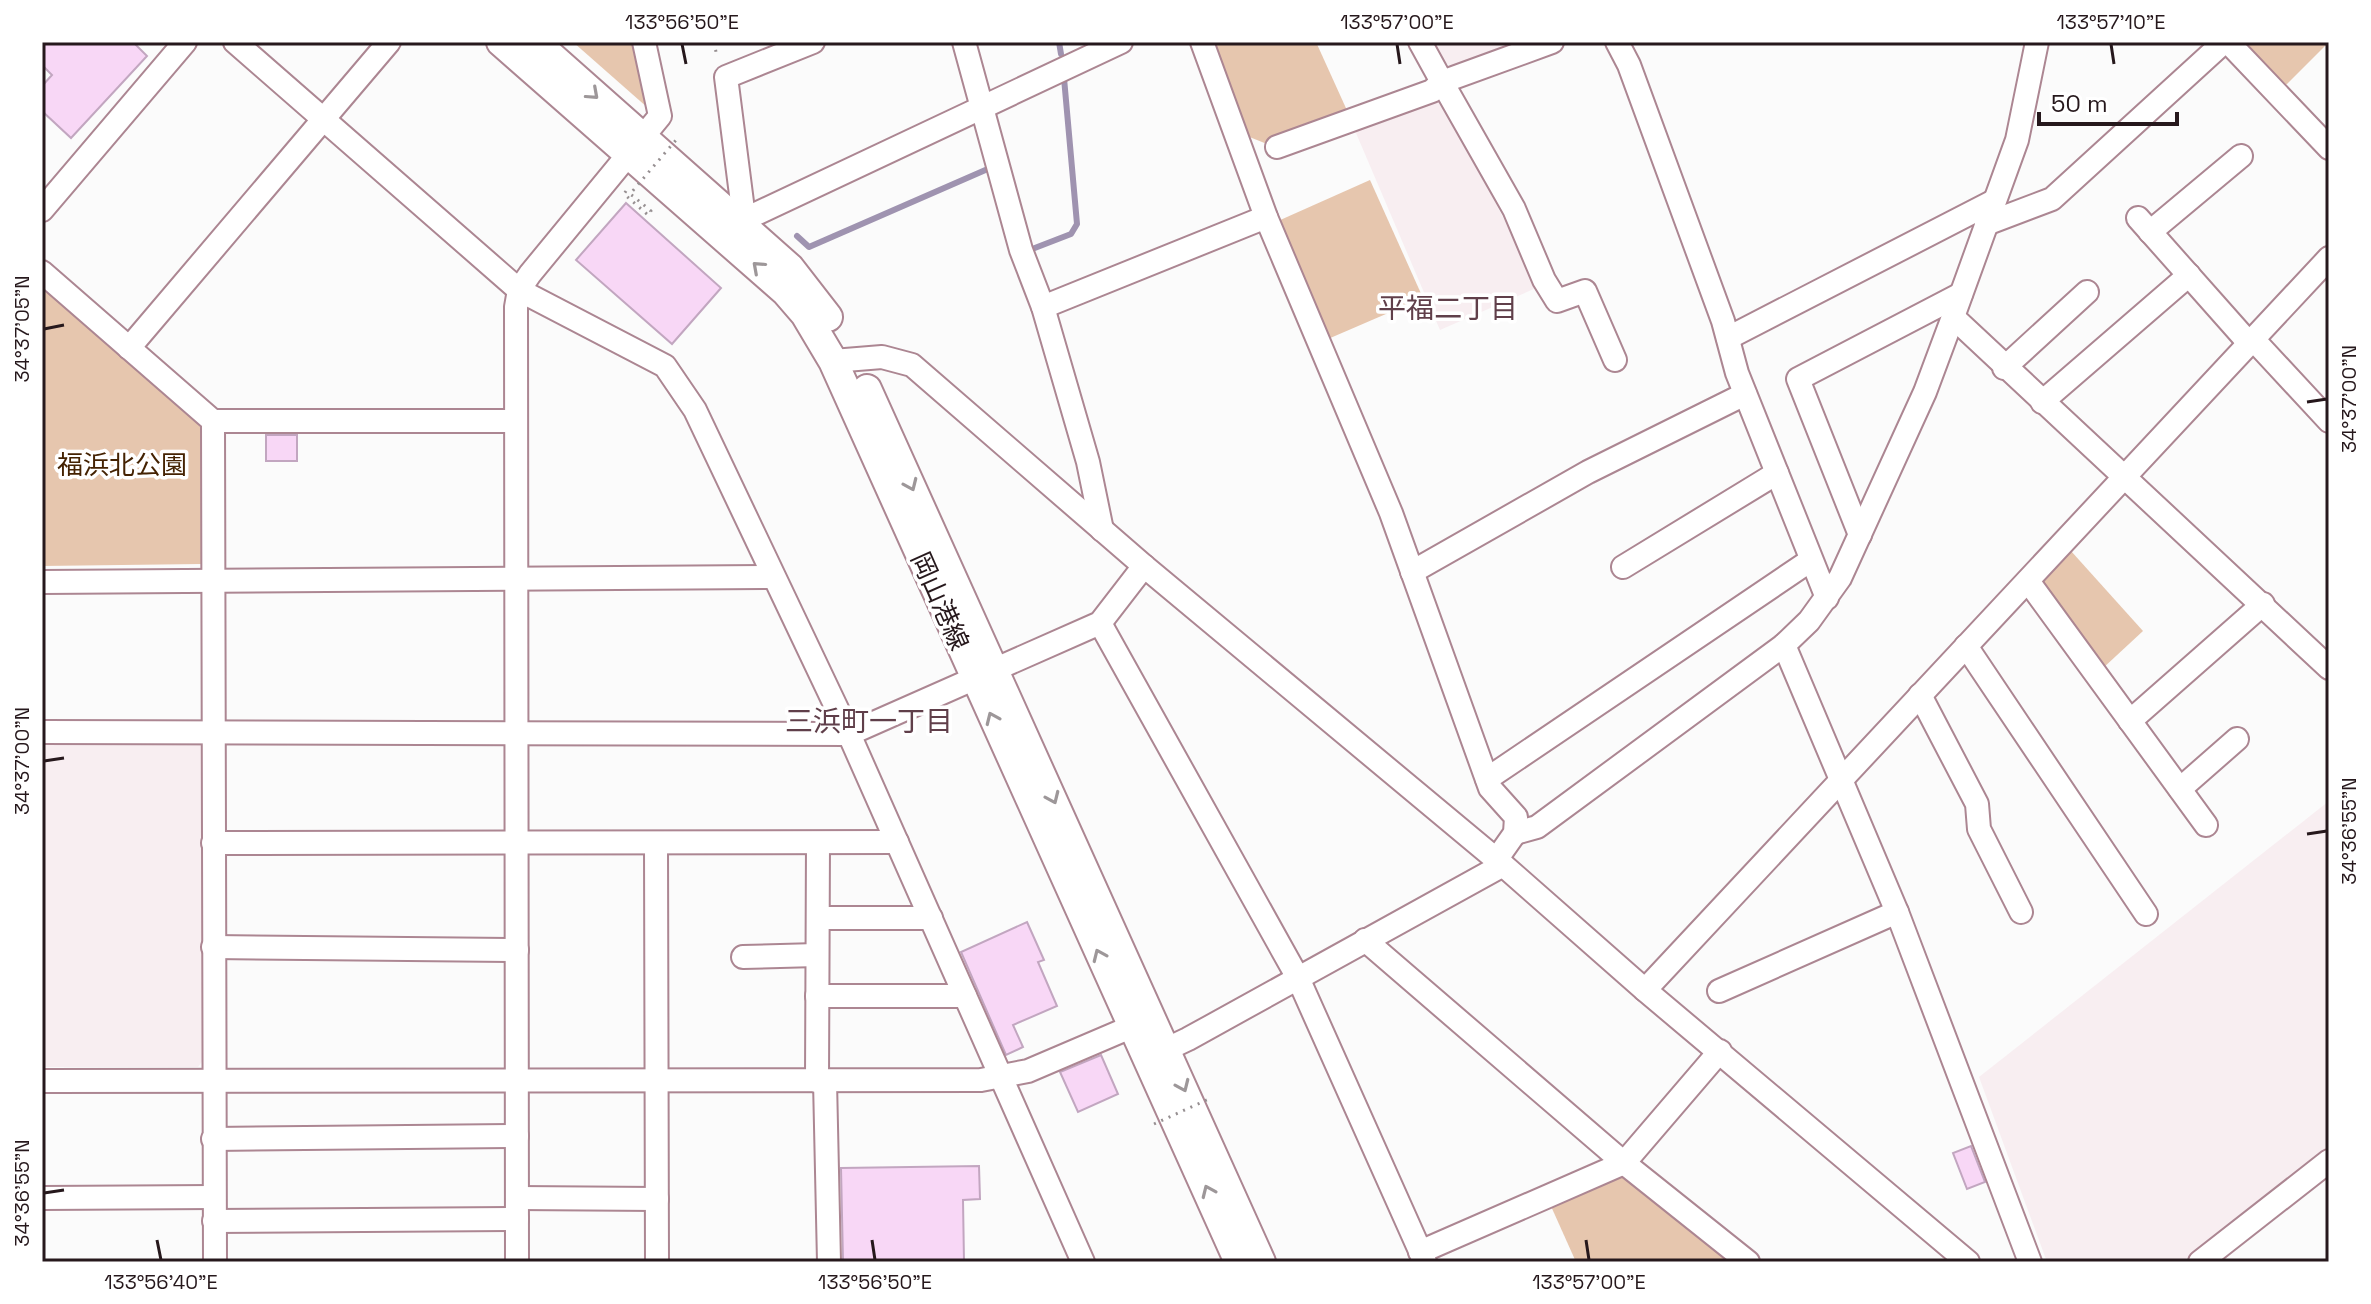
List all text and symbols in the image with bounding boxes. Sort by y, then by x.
text: 133°56'50"E [625,9,739,35]
text: 133°57'00"E [1340,9,1454,35]
text: 133°57'10"E [2056,9,2166,35]
scale bar [2039,76,2177,126]
one-way arrow [584,85,599,99]
text: 50 m [2051,88,2108,119]
one-way arrow [752,262,767,277]
text: 34°37'05"N [9,275,35,383]
district label: 平福二丁目 [1378,290,1518,326]
text: 34°37'00"N [2336,345,2362,453]
park label: 福浜北公園 [57,448,187,482]
one-way arrow [901,477,917,491]
street label: 岡山港線 [903,547,977,655]
district label: 三浜町一丁目 [785,703,953,739]
text: 34°37'00"N [9,707,35,815]
one-way arrow [986,711,1002,726]
text: 34°36'55"N [2336,777,2362,885]
one-way arrow [1043,790,1059,804]
one-way arrow [1092,949,1108,963]
one-way arrow [1174,1077,1190,1092]
text: 34°36'55"N [9,1139,35,1247]
one-way arrow [1201,1185,1217,1199]
text: 133°56'40"E [104,1269,218,1295]
text: 133°56'50"E [818,1269,932,1295]
text: 133°57'00"E [1532,1269,1646,1295]

